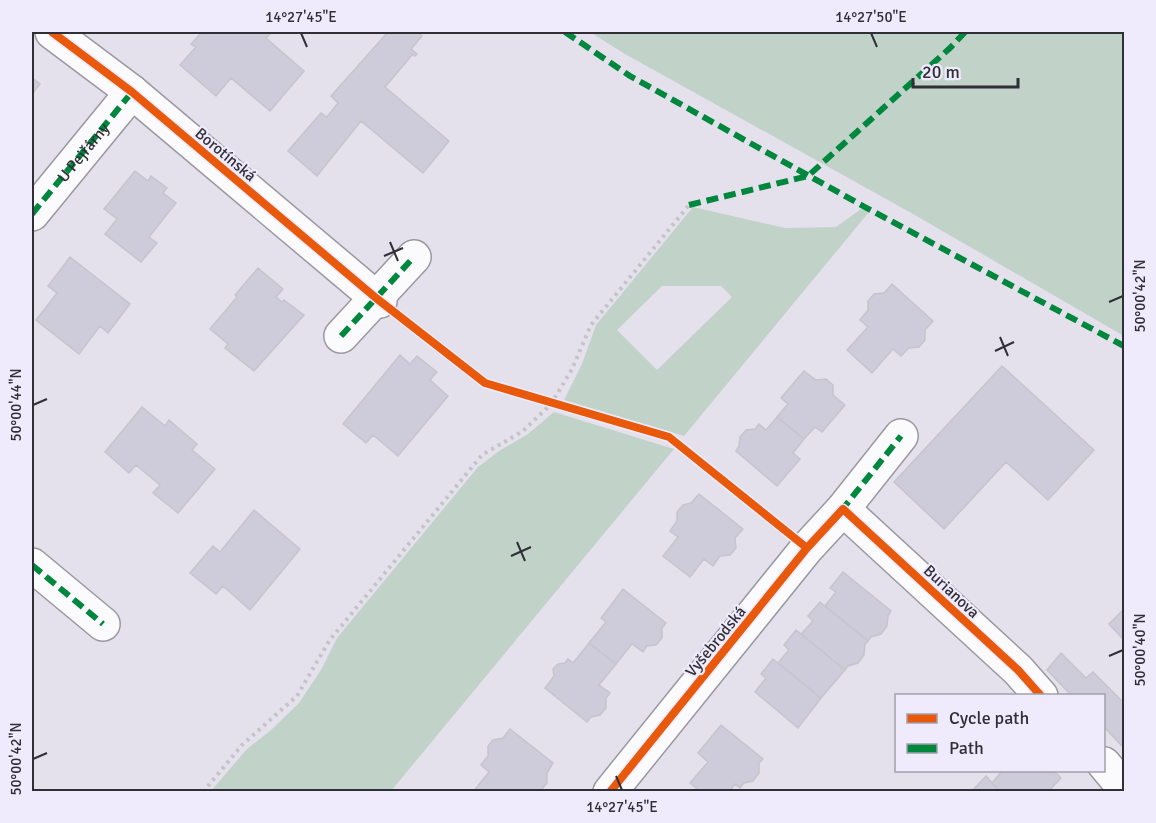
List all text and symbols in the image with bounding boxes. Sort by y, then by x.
text: 14°27'45"E [265,8,337,26]
text: 14°27'50"E [835,8,907,26]
scale bar [913,51,1018,89]
text: 20 m [922,61,960,83]
street label: U Pejřárny [53,119,114,187]
street label: Borotínská [191,123,260,186]
text: 50°00'42"N [1131,259,1149,333]
text: 50°00'44"N [7,368,25,442]
street label: Burianova [919,561,983,623]
street label: Vyšebrodská [681,602,750,681]
text: 50°00'40"N [1131,613,1149,687]
legend [895,694,1105,772]
text: Cycle path [949,707,1029,729]
text: 50°00'42"N [7,722,25,796]
text: Path [949,737,984,759]
text: 14°27'45"E [586,798,658,816]

